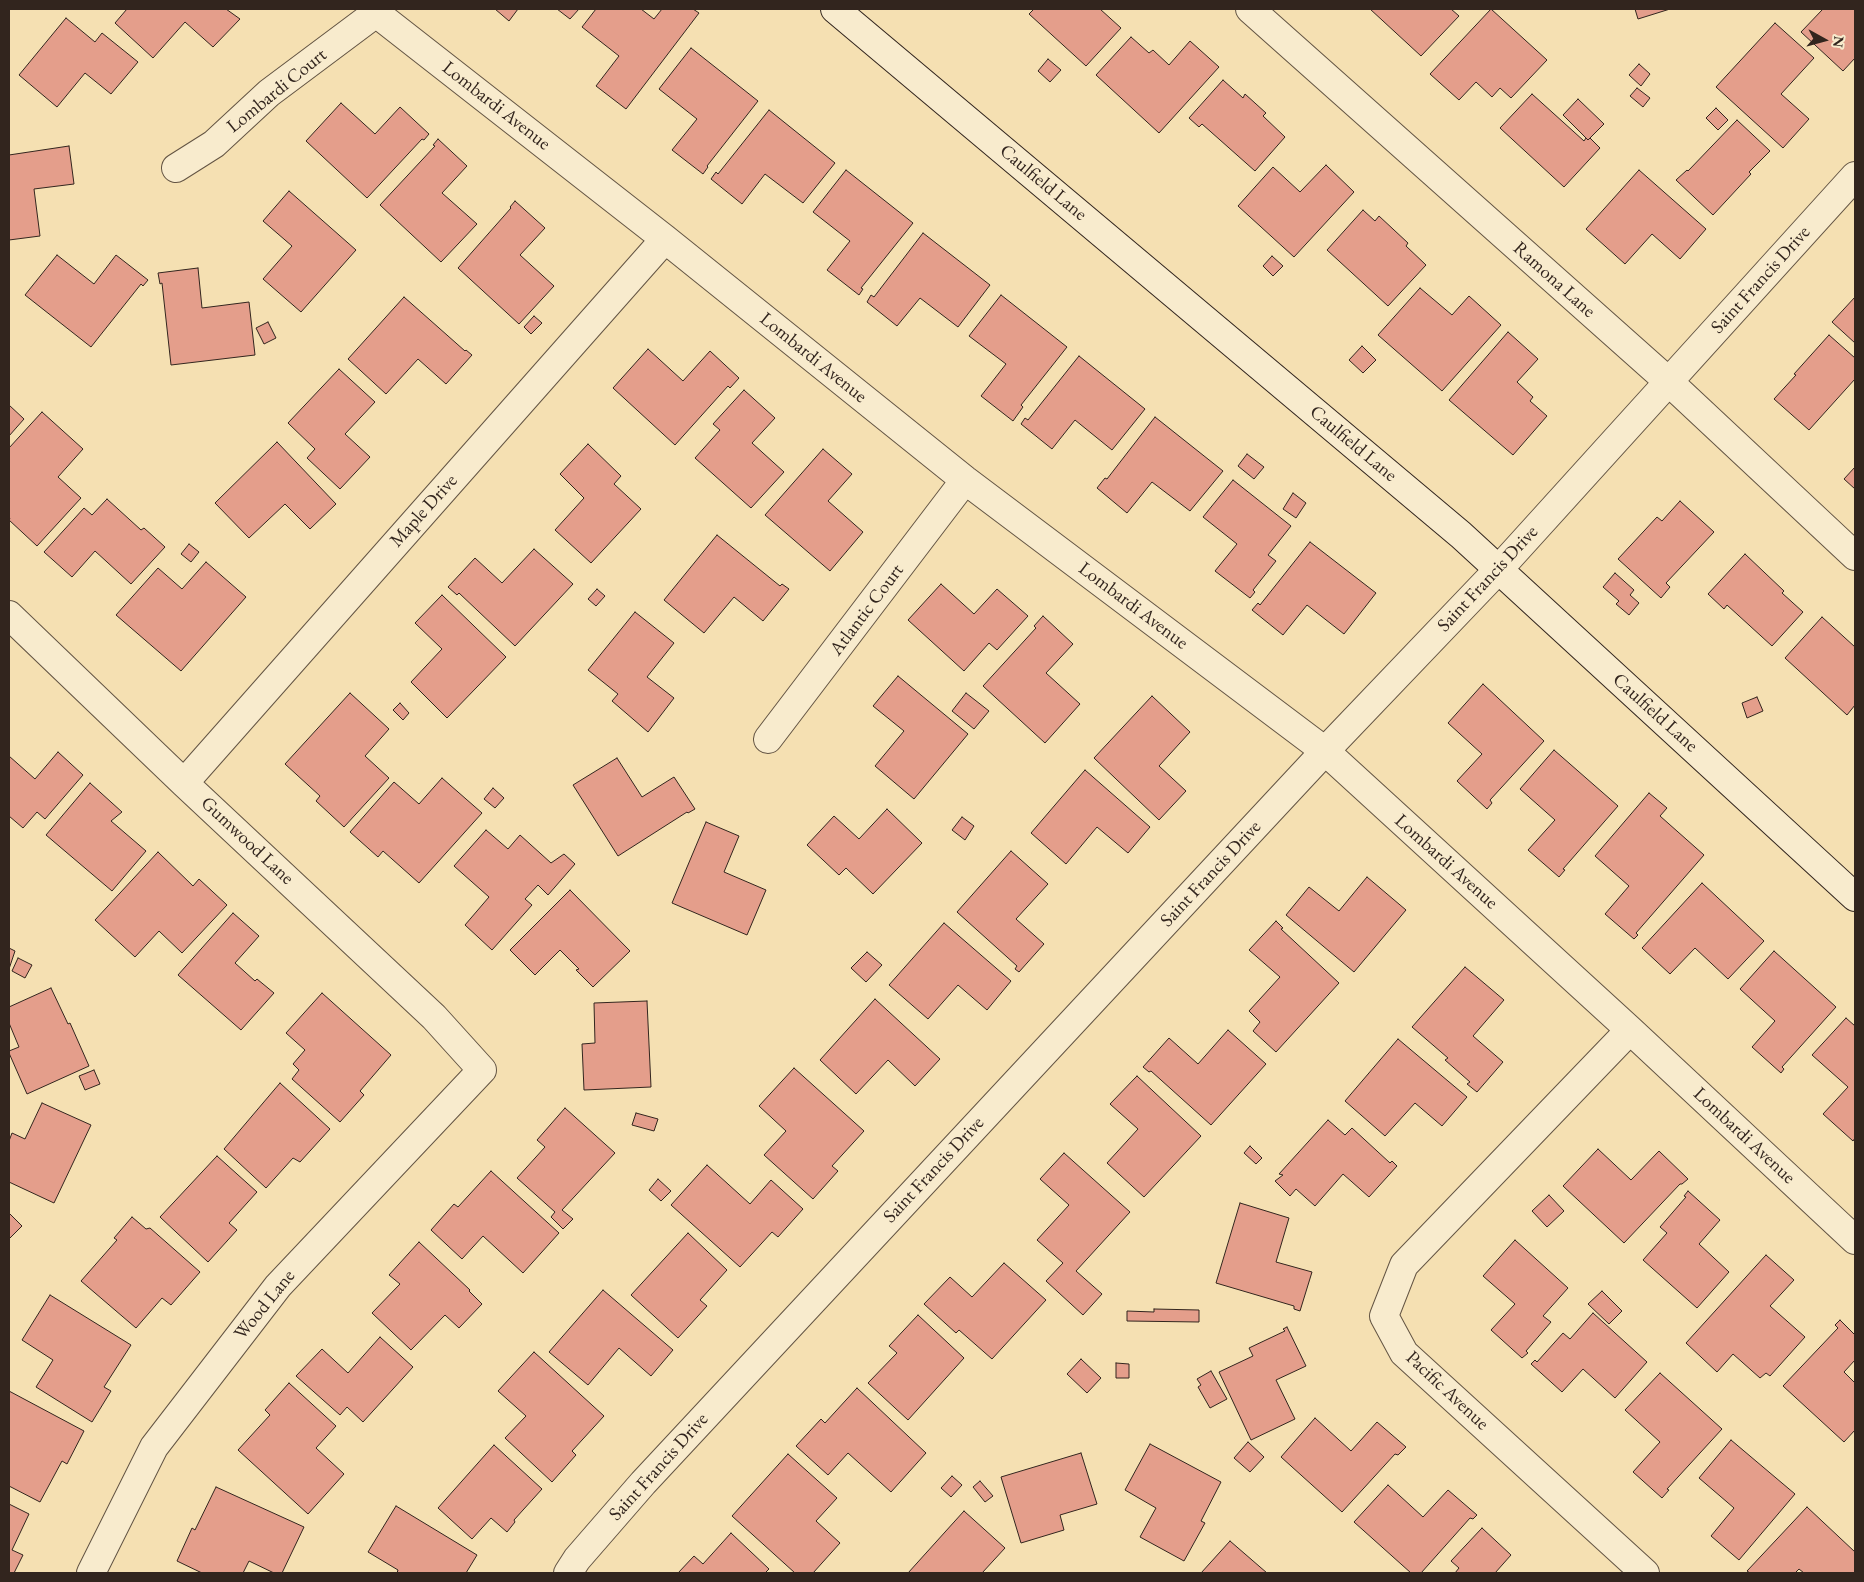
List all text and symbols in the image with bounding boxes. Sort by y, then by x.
north arrow [1799,15,1849,65]
text: N [1829,35,1849,49]
street label: Lombardi Court [222,44,332,138]
street label: Lombardi Avenue [437,57,555,155]
street label: Caulfield Lane [995,140,1091,226]
street label: Saint Francis Drive [1707,221,1815,339]
street label: Ramona Lane [1508,237,1600,323]
street label: Lombardi Avenue [755,308,871,408]
street label: Caulfield Lane [1305,401,1401,487]
street label: Maple Drive [385,470,463,552]
street label: Saint Francis Drive [1433,521,1543,637]
street label: Lombardi Avenue [1074,557,1192,655]
street label: Atlantic Court [825,560,909,660]
street label: Caulfield Lane [1608,669,1702,757]
street label: Gumwood Lane [196,792,298,890]
street label: Lombardi Avenue [1390,810,1502,914]
street label: Saint Francis Drive [1156,816,1266,932]
street label: Lombardi Avenue [1688,1083,1800,1189]
street label: Saint Francis Drive [879,1112,989,1228]
street label: Wood Lane [230,1265,300,1345]
street label: Pacific Avenue [1401,1347,1493,1435]
street label: Saint Francis Drive [605,1408,713,1526]

